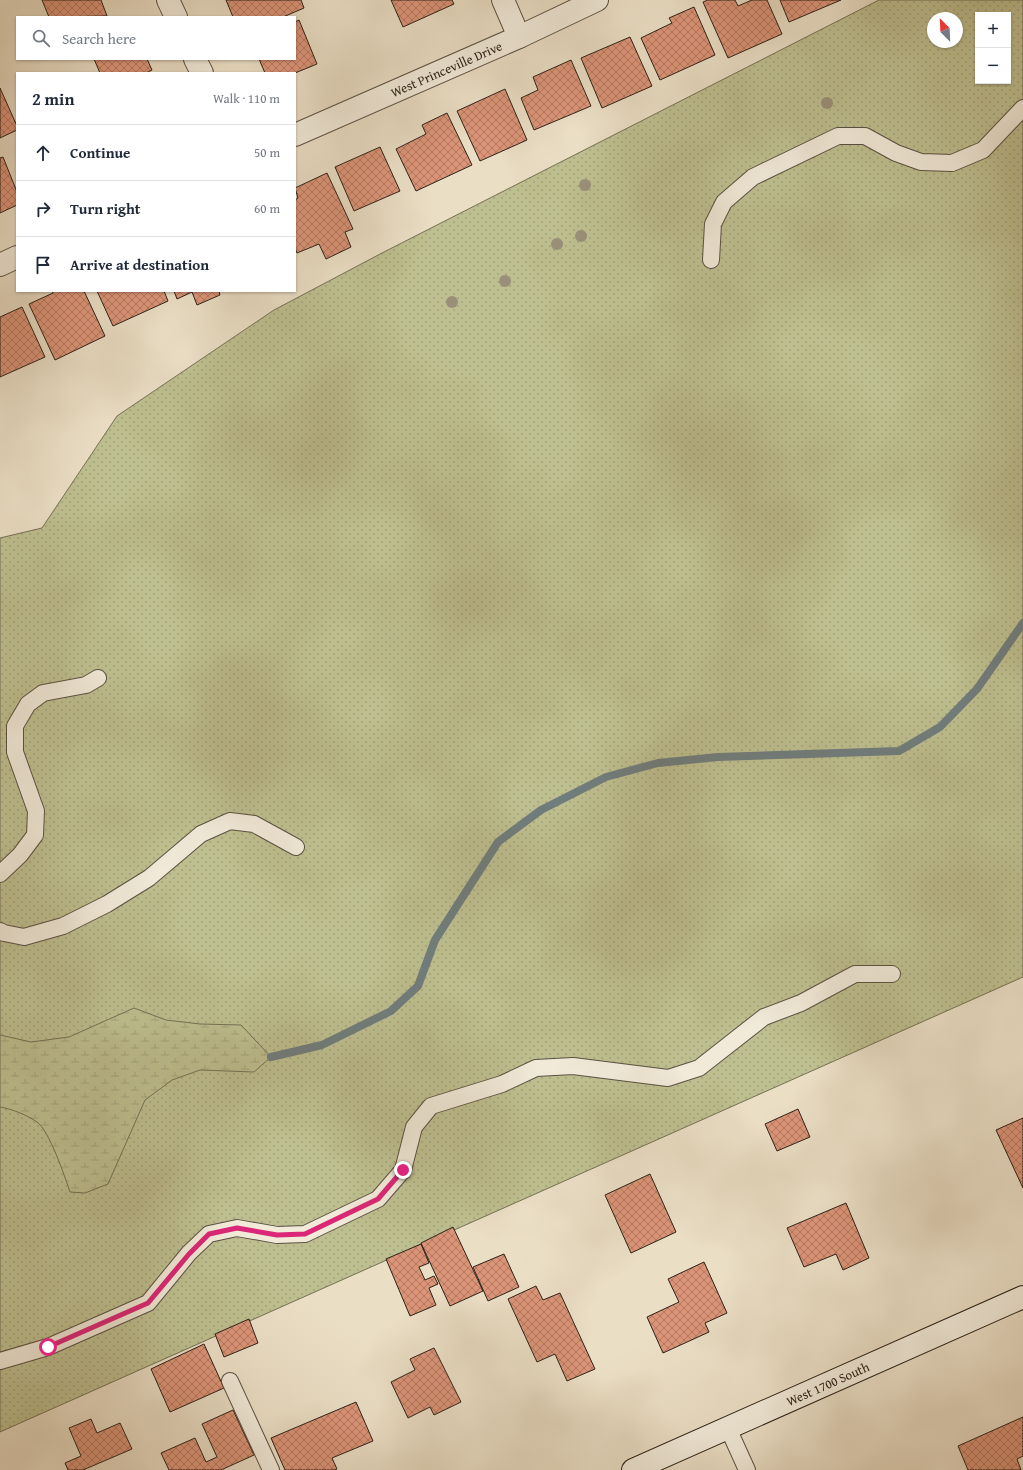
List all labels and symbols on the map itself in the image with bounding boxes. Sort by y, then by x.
north arrow [927,12,963,48]
street label: West Princeville Drive [387,36,505,102]
route end [394,1161,412,1179]
route start [39,1338,57,1356]
street label: West 1700 South [783,1357,873,1410]

